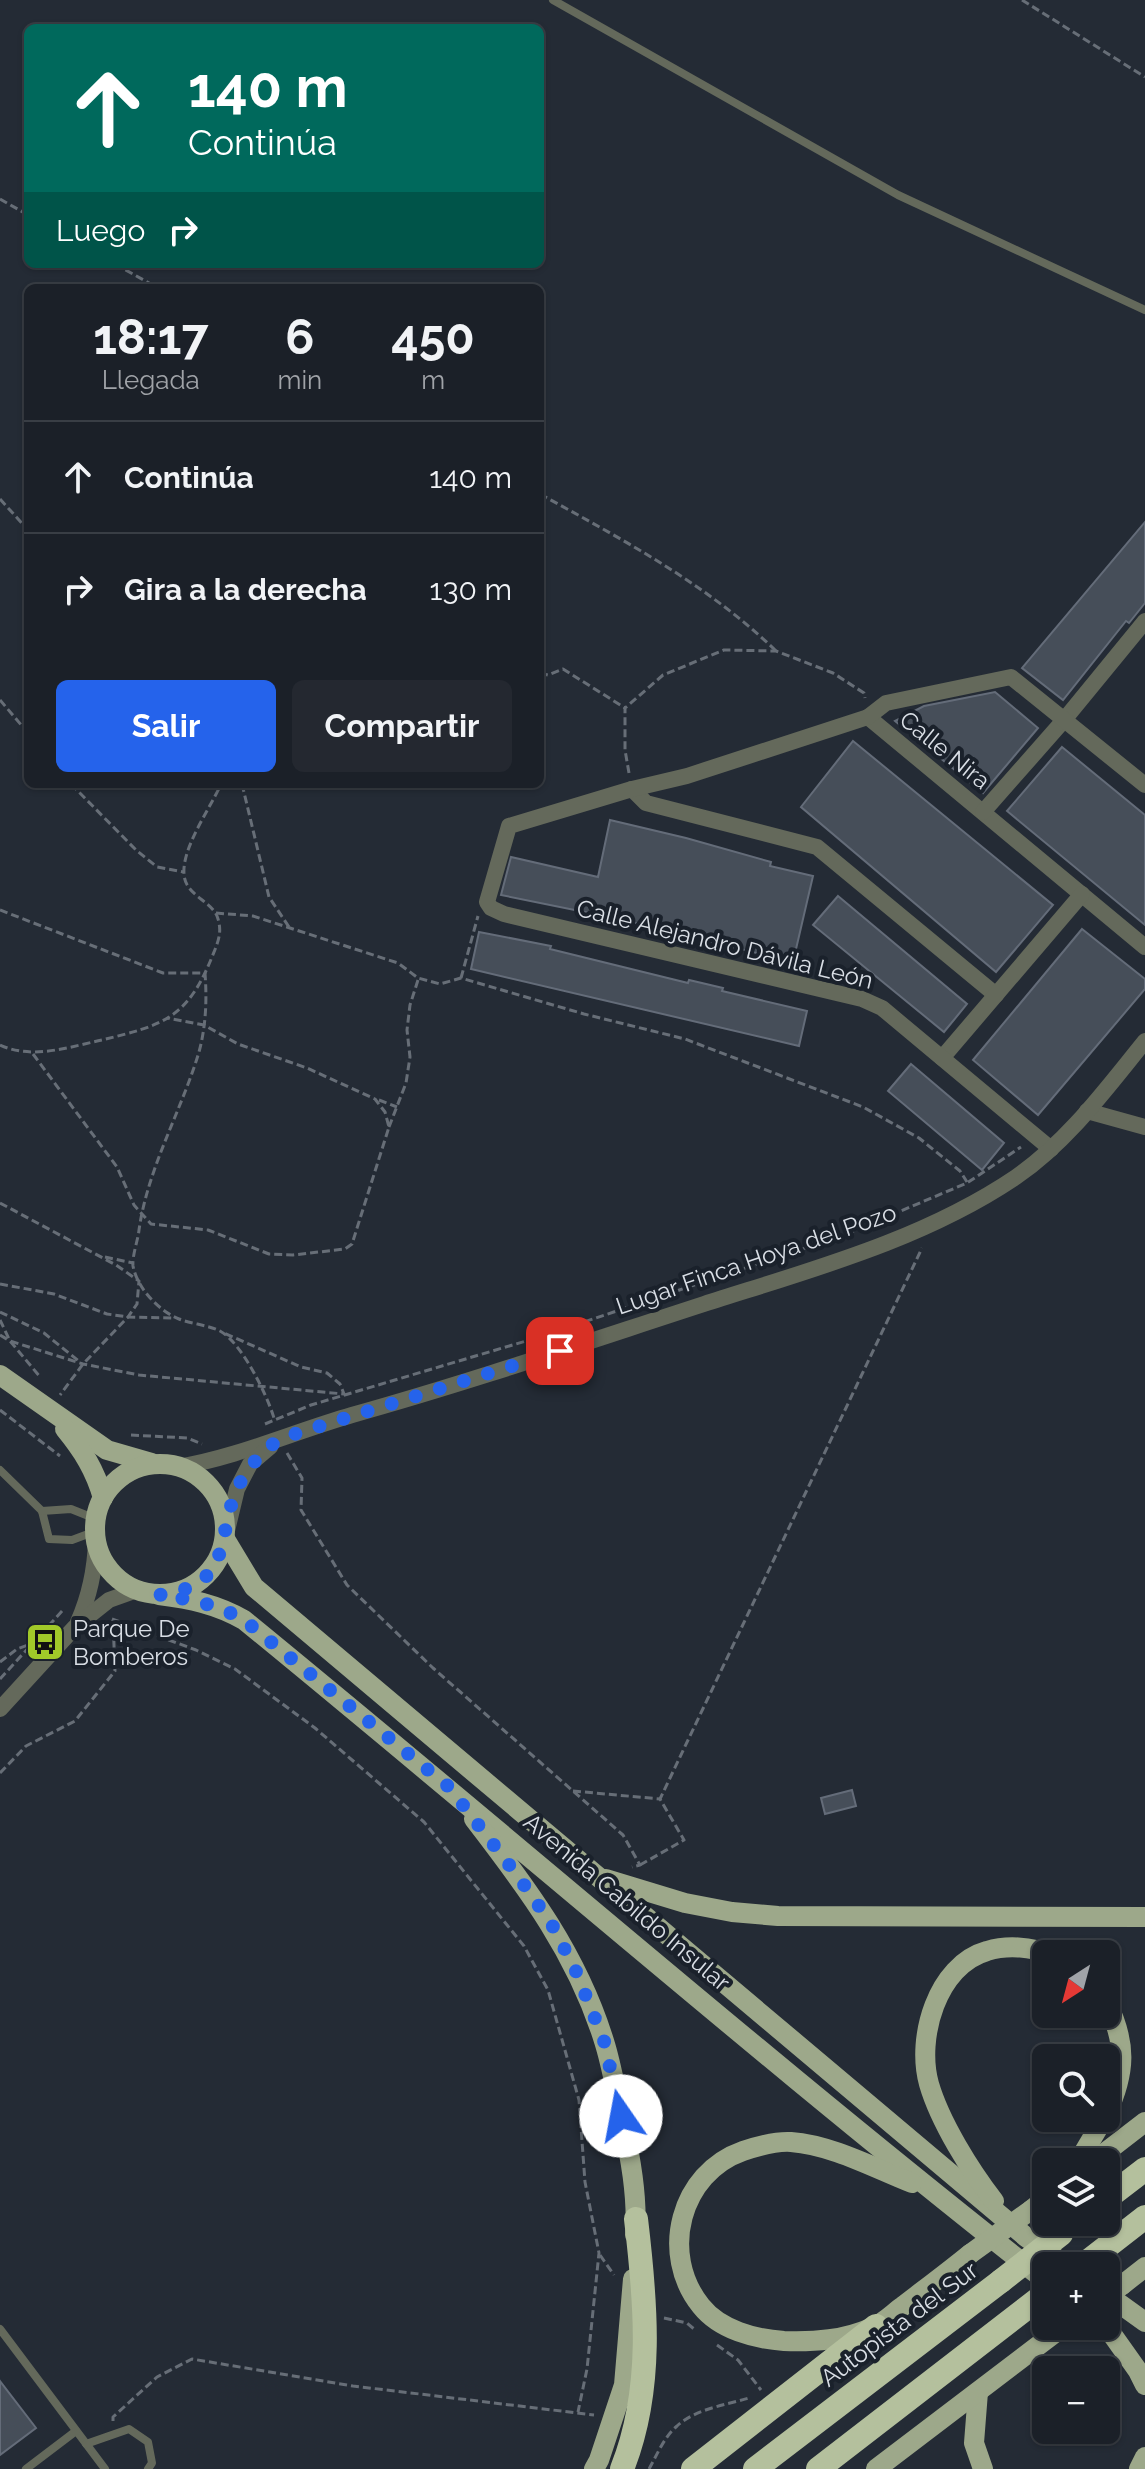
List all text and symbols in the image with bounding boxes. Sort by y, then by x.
text: 140 m [188,54,348,120]
icon: ahead [56,56,160,160]
text: Continúa [188,121,337,163]
icon: right [161,208,205,252]
text: Luego [56,213,145,248]
text: 18:17 [93,309,208,365]
text: 6 [285,309,314,365]
text: 450 [391,309,475,365]
text: Llegada [102,365,200,395]
text: min [277,365,322,395]
text: m [421,365,445,395]
icon: ahead [56,455,100,499]
text: Continúa [124,460,254,495]
text: 140 m [429,460,512,495]
icon: right [56,567,100,611]
text: Gira a la derecha [124,572,367,607]
text: 130 m [430,572,512,607]
button: Salir [56,680,276,772]
button: Compartir [292,680,512,772]
street label: Calle Nira [894,705,996,795]
street label: Calle Alejandro Dávila León [574,893,876,995]
street label: Lugar Finca Hoya del Pozo [612,1197,900,1321]
pin [526,1317,594,1385]
icon: arrive [538,1329,582,1373]
place label: Parque De Bomberos [73,1614,189,1671]
bus stop icon: Parque De Bomberos [24,1621,66,1663]
street label: Avenida Cabildo Insular [518,1807,737,1997]
north arrow [1032,1940,1120,2028]
map controls [1032,1940,1120,2444]
button: search [1032,2044,1120,2132]
position arrow [579,2074,663,2158]
button: layers [1032,2148,1120,2236]
button: + [1032,2252,1120,2340]
street label: Autopista del Sur [815,2255,984,2393]
button: − [1032,2356,1120,2444]

